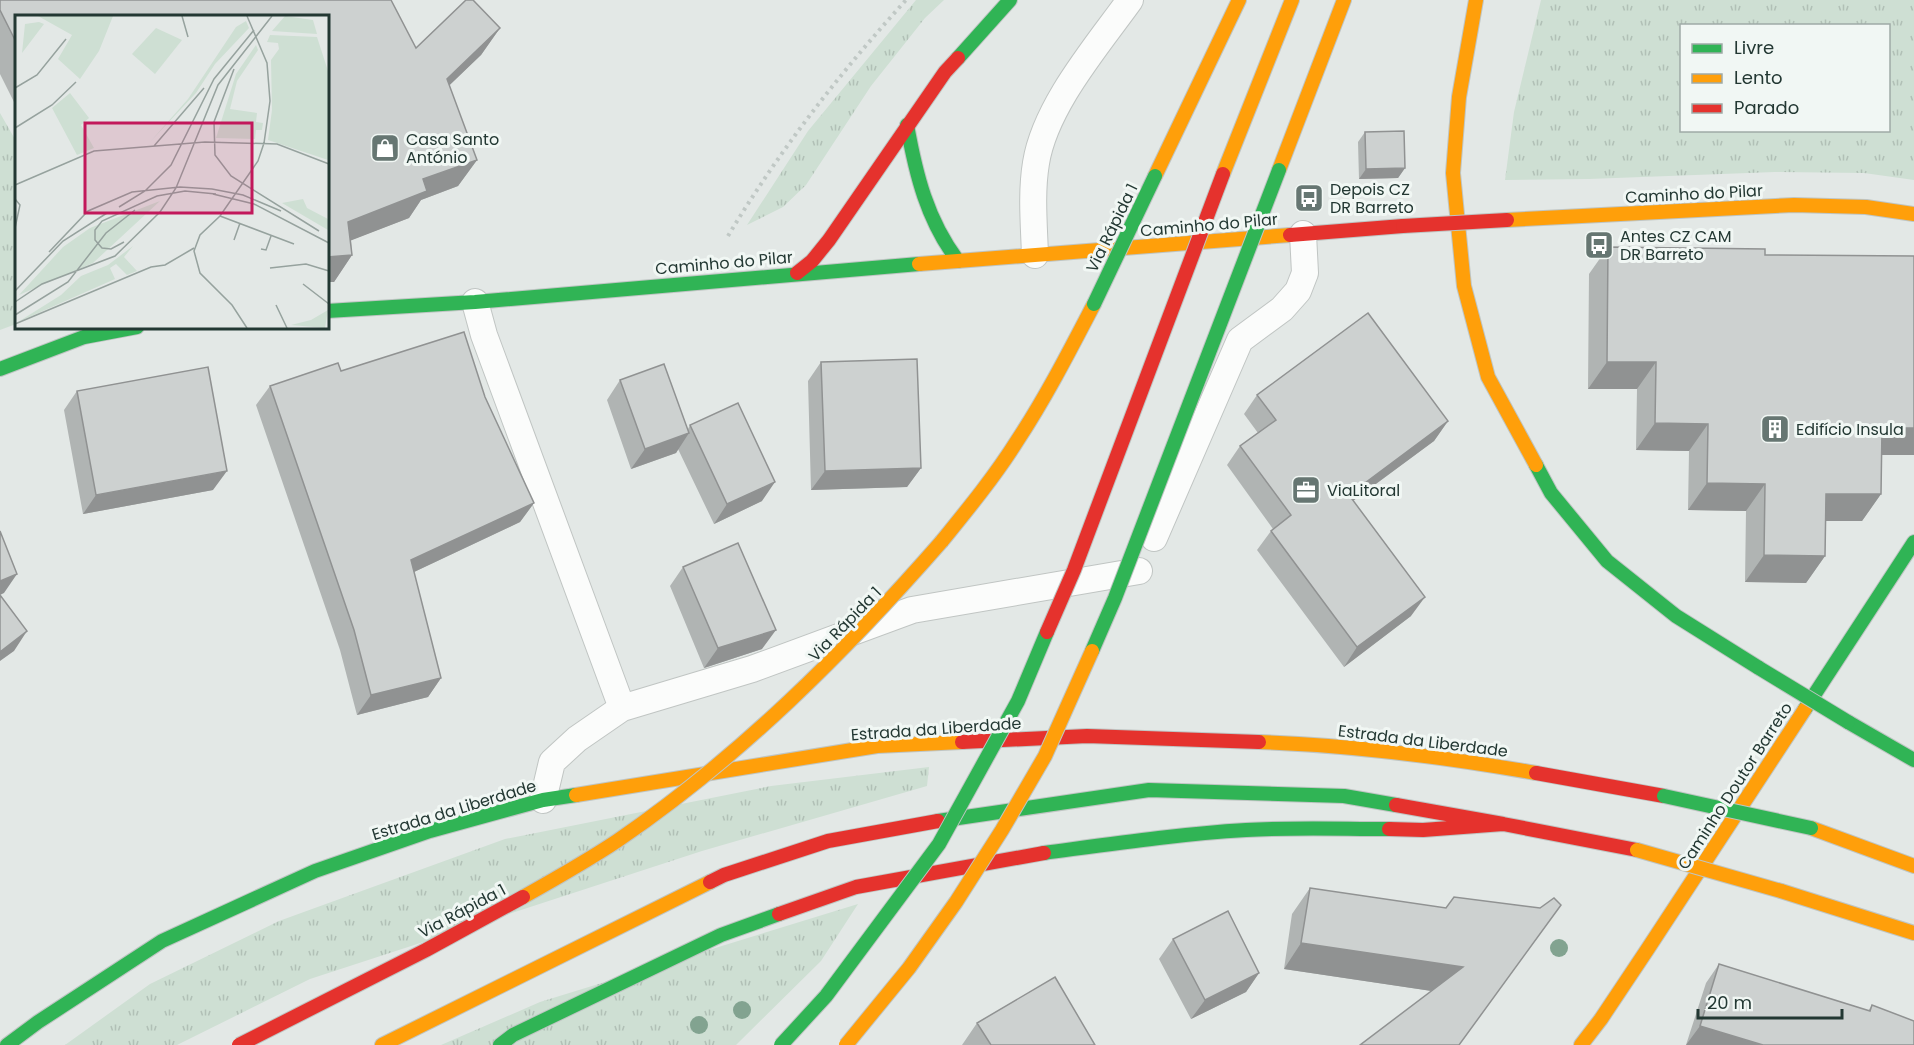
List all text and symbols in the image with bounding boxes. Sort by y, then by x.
inset map [15,15,328,328]
legend [1680,24,1890,132]
text: Livre [1734,35,1774,60]
text: Lento [1734,65,1783,90]
text: Parado [1734,95,1799,120]
place label: Casa Santo António [406,128,499,169]
shop icon: Casa Santo António [369,132,401,164]
place label: Depois CZ DR Barreto [1330,178,1414,219]
street label: Caminho do Pilar [1625,179,1763,209]
street label: Via Rápida 1 [1081,180,1143,276]
bus stop icon: Depois CZ DR Barreto [1293,182,1325,214]
street label: Caminho do Pilar [1139,208,1279,242]
place label: Antes CZ CAM DR Barreto [1620,225,1732,266]
bus stop icon: Antes CZ CAM DR Barreto [1583,229,1615,261]
street label: Caminho do Pilar [654,246,794,280]
building icon: Edifício Insula [1759,413,1791,445]
place label: Edifício Insula [1796,418,1904,441]
office icon: ViaLitoral [1290,474,1322,506]
place label: ViaLitoral [1327,479,1400,502]
street label: Via Rápida 1 [803,581,887,667]
street label: Caminho Doutor Barreto [1672,698,1798,874]
street label: Estrada da Liberdade [850,712,1022,746]
street label: Estrada da Liberdade [1337,719,1509,763]
street label: Estrada da Liberdade [369,774,539,846]
street label: Via Rápida 1 [414,878,510,944]
scale bar [1698,982,1842,1020]
text: 20 m [1707,990,1752,1015]

